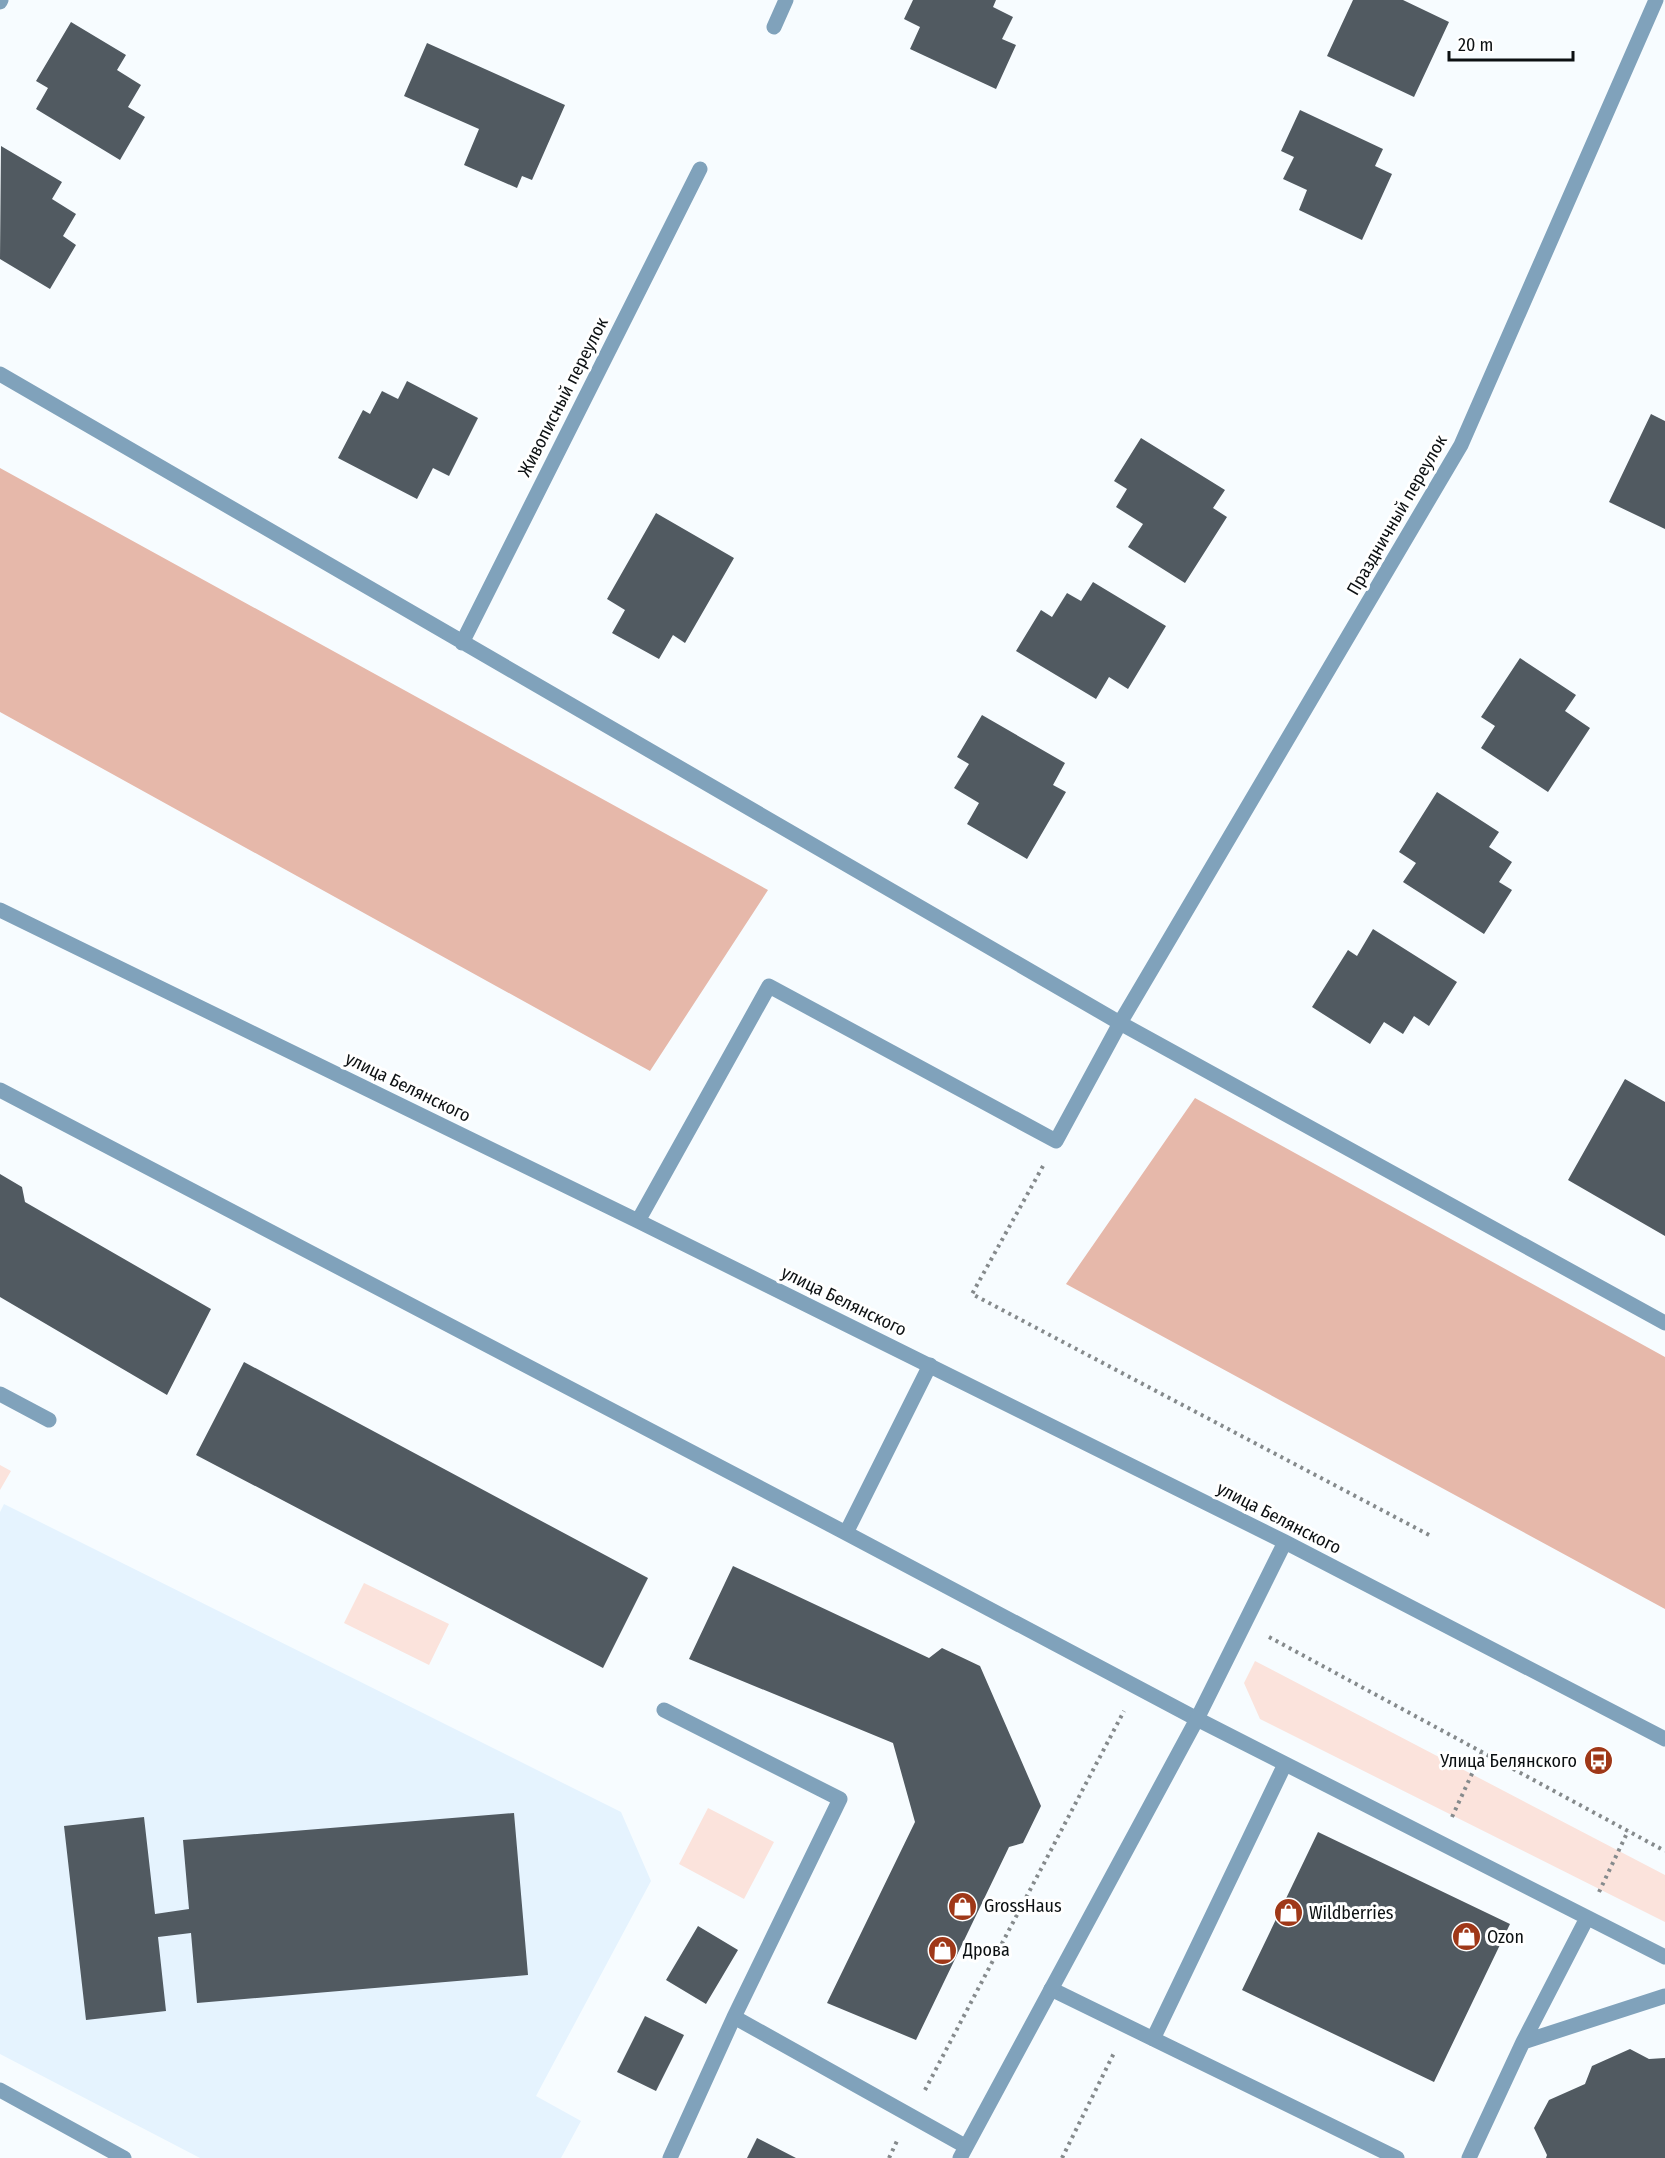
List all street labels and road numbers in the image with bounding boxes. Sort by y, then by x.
street label: Живописный переулок [513,313,613,480]
street label: Праздничный переулок [1342,430,1452,599]
street label: улица Белянского [342,1047,474,1127]
street label: улица Белянского [778,1261,910,1341]
street label: улица Белянского [1213,1477,1345,1559]

